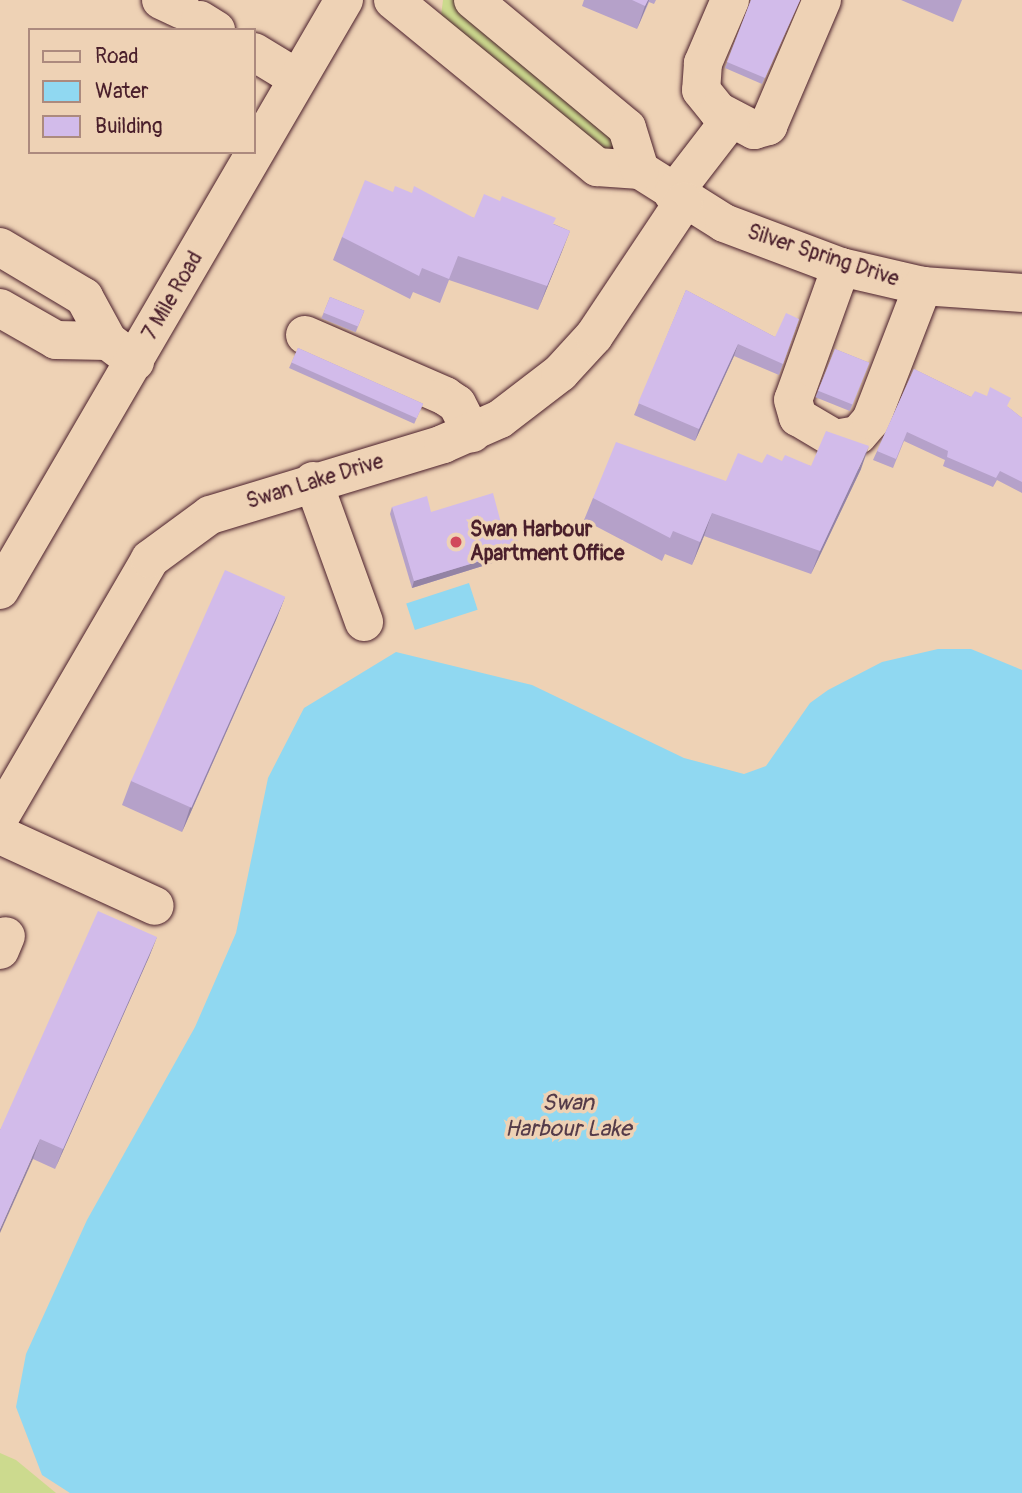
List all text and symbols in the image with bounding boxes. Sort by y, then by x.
legend [28,28,256,154]
text: Road [95,43,139,70]
text: Water [95,78,148,105]
text: Building [95,113,162,140]
street label: Silver Spring Drive [744,220,902,292]
street label: 7 Mile Road [138,247,208,345]
street label: Swan Lake Drive [243,449,387,515]
place label: Swan Harbour Apartment Office [470,517,624,567]
marker: Swan Harbour Apartment Office [448,534,464,550]
water label: Swan Harbour Lake [505,1089,631,1143]

